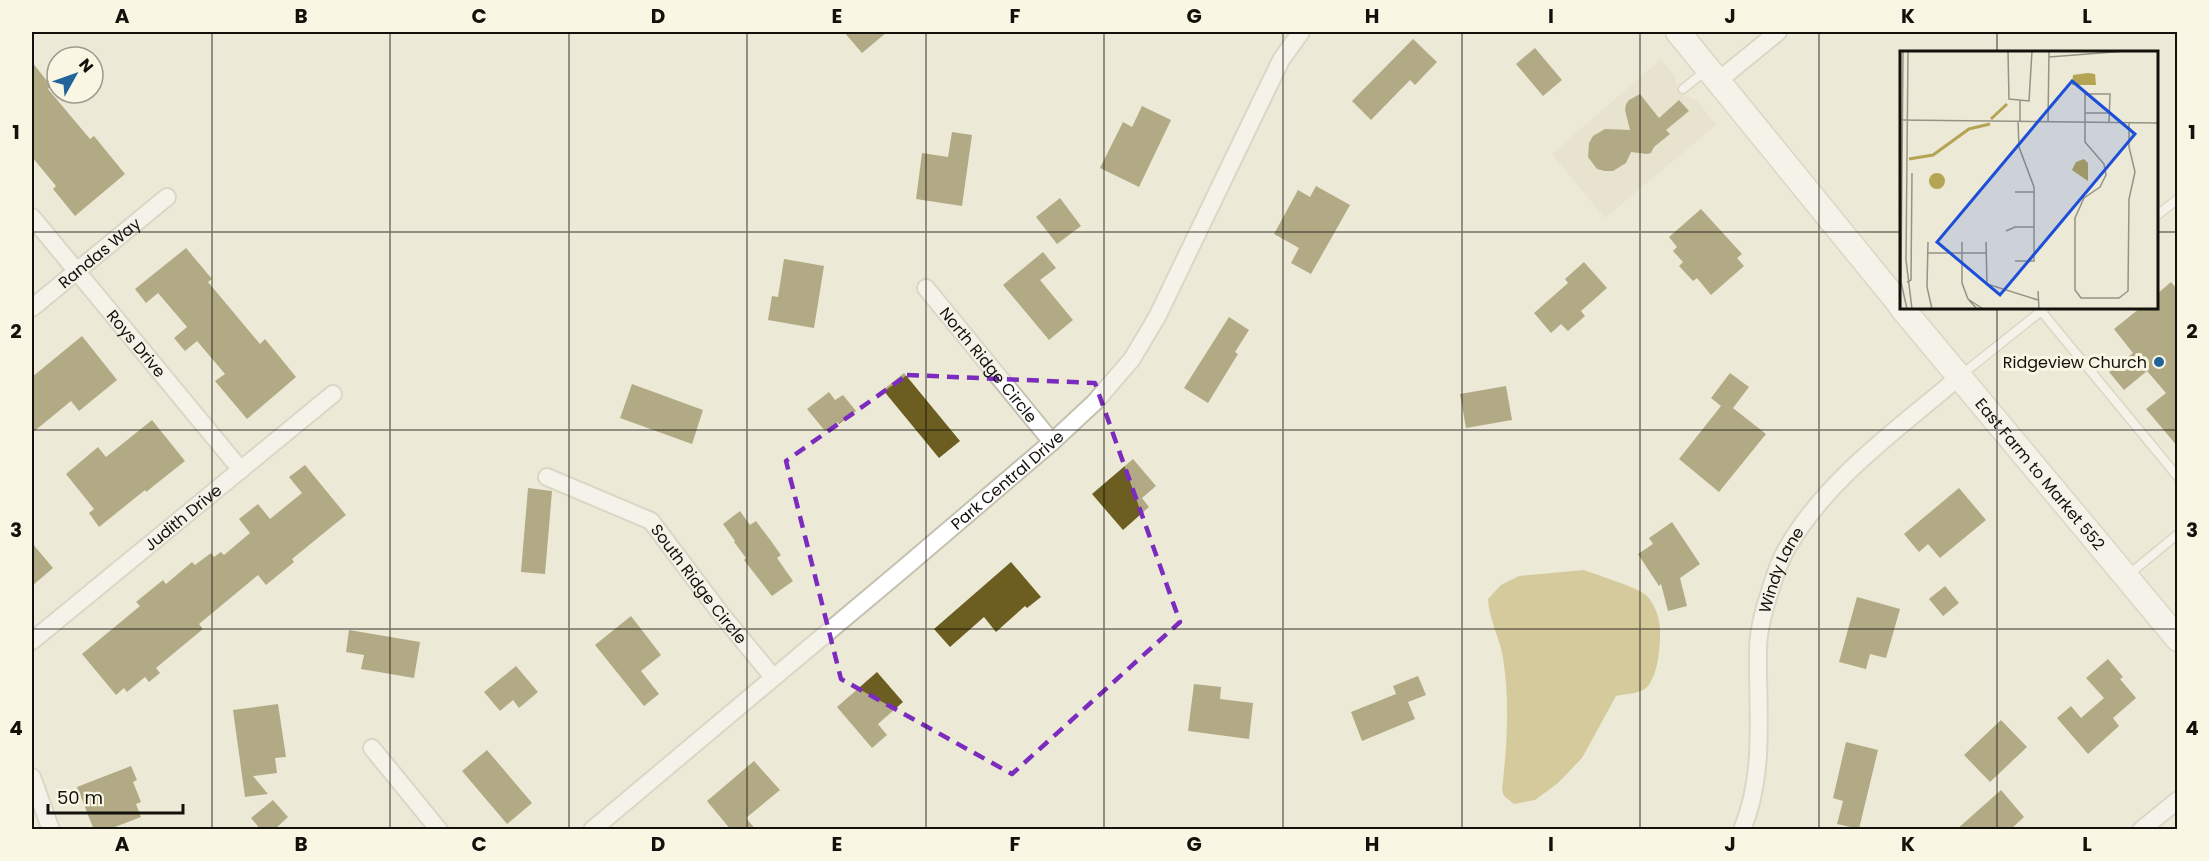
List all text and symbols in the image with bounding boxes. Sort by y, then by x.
text: A [115,2,130,30]
text: B [294,2,308,30]
text: C [471,2,487,30]
text: D [651,2,665,30]
text: E [832,2,842,30]
text: F [1010,2,1021,30]
text: G [1186,2,1202,30]
text: H [1365,2,1379,30]
text: I [1548,2,1554,30]
text: J [1724,2,1736,30]
text: K [1901,2,1915,30]
text: L [2082,2,2092,30]
north arrow [45,45,105,105]
inset map [1900,51,2158,309]
text: N [73,54,99,78]
text: 1 [12,118,20,146]
text: 1 [2188,118,2196,146]
street label: Randas Way [53,212,145,294]
street label: North Ridge Circle [934,302,1043,427]
street label: Roys Drive [102,305,171,382]
text: 2 [10,317,22,345]
text: 2 [2186,317,2198,345]
place label: Ridgeview Church [2003,351,2147,374]
marker: Ridgeview Church [2152,355,2166,369]
street label: East Farm to Market 552 [1970,393,2111,555]
street label: Park Central Drive [946,425,1069,535]
street label: Judith Drive [139,479,226,556]
text: 3 [10,516,22,544]
text: 3 [2186,516,2198,544]
street label: South Ridge Circle [646,519,753,649]
street label: Windy Lane [1753,522,1809,616]
text: 4 [9,714,23,742]
text: 4 [2185,714,2199,742]
scale bar [48,777,183,815]
text: 50 m [57,785,103,810]
text: A [115,830,130,858]
text: B [294,830,308,858]
text: C [471,830,487,858]
text: D [651,830,665,858]
text: E [832,830,842,858]
text: F [1010,830,1021,858]
text: G [1186,830,1202,858]
text: H [1365,830,1379,858]
text: I [1548,830,1554,858]
text: J [1724,830,1736,858]
text: K [1901,830,1915,858]
text: L [2082,830,2092,858]

